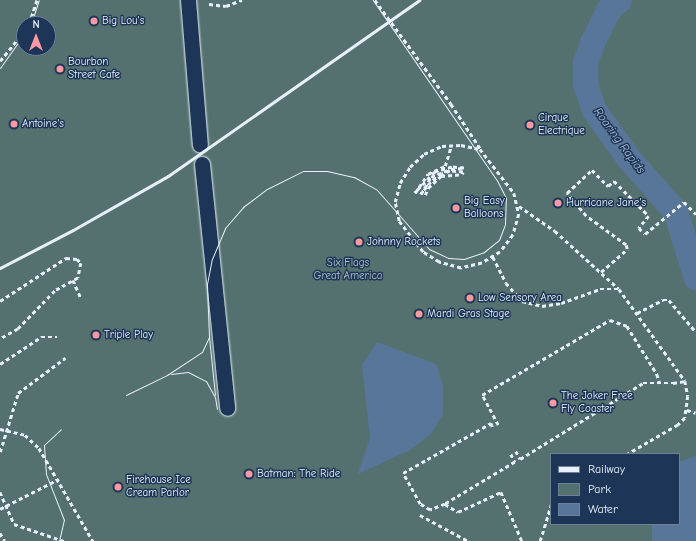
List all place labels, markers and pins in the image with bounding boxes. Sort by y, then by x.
place label: Big Lou's [102,14,144,28]
marker: Big Lou's [89,16,99,26]
place label: Bourbon Street Cafe [68,56,120,82]
marker: Bourbon Street Cafe [55,64,65,74]
place label: Cirque Electrique [538,112,585,138]
place label: Antoine's [22,117,64,131]
marker: Antoine's [9,119,19,129]
marker: Cirque Electrique [525,120,535,130]
place label: Big Easy Balloons [464,195,505,221]
place label: Hurricane Jane's [566,196,646,210]
marker: Hurricane Jane's [553,198,563,208]
marker: Big Easy Balloons [451,203,461,213]
place label: Johnny Rockets [367,235,440,249]
marker: Johnny Rockets [354,237,364,247]
place label: Low Sensory Area [478,291,562,305]
marker: Low Sensory Area [465,293,475,303]
place label: Mardi Gras Stage [427,307,510,321]
marker: Mardi Gras Stage [414,309,424,319]
place label: Triple Play [104,328,153,342]
marker: Triple Play [91,330,101,340]
place label: The Joker Free Fly Coaster [561,390,633,416]
marker: The Joker Free Fly Coaster [548,398,558,408]
place label: Batman: The Ride [257,467,340,481]
marker: Batman: The Ride [244,469,254,479]
place label: Firehouse Ice Cream Parlor [126,474,191,500]
marker: Firehouse Ice Cream Parlor [113,482,123,492]

